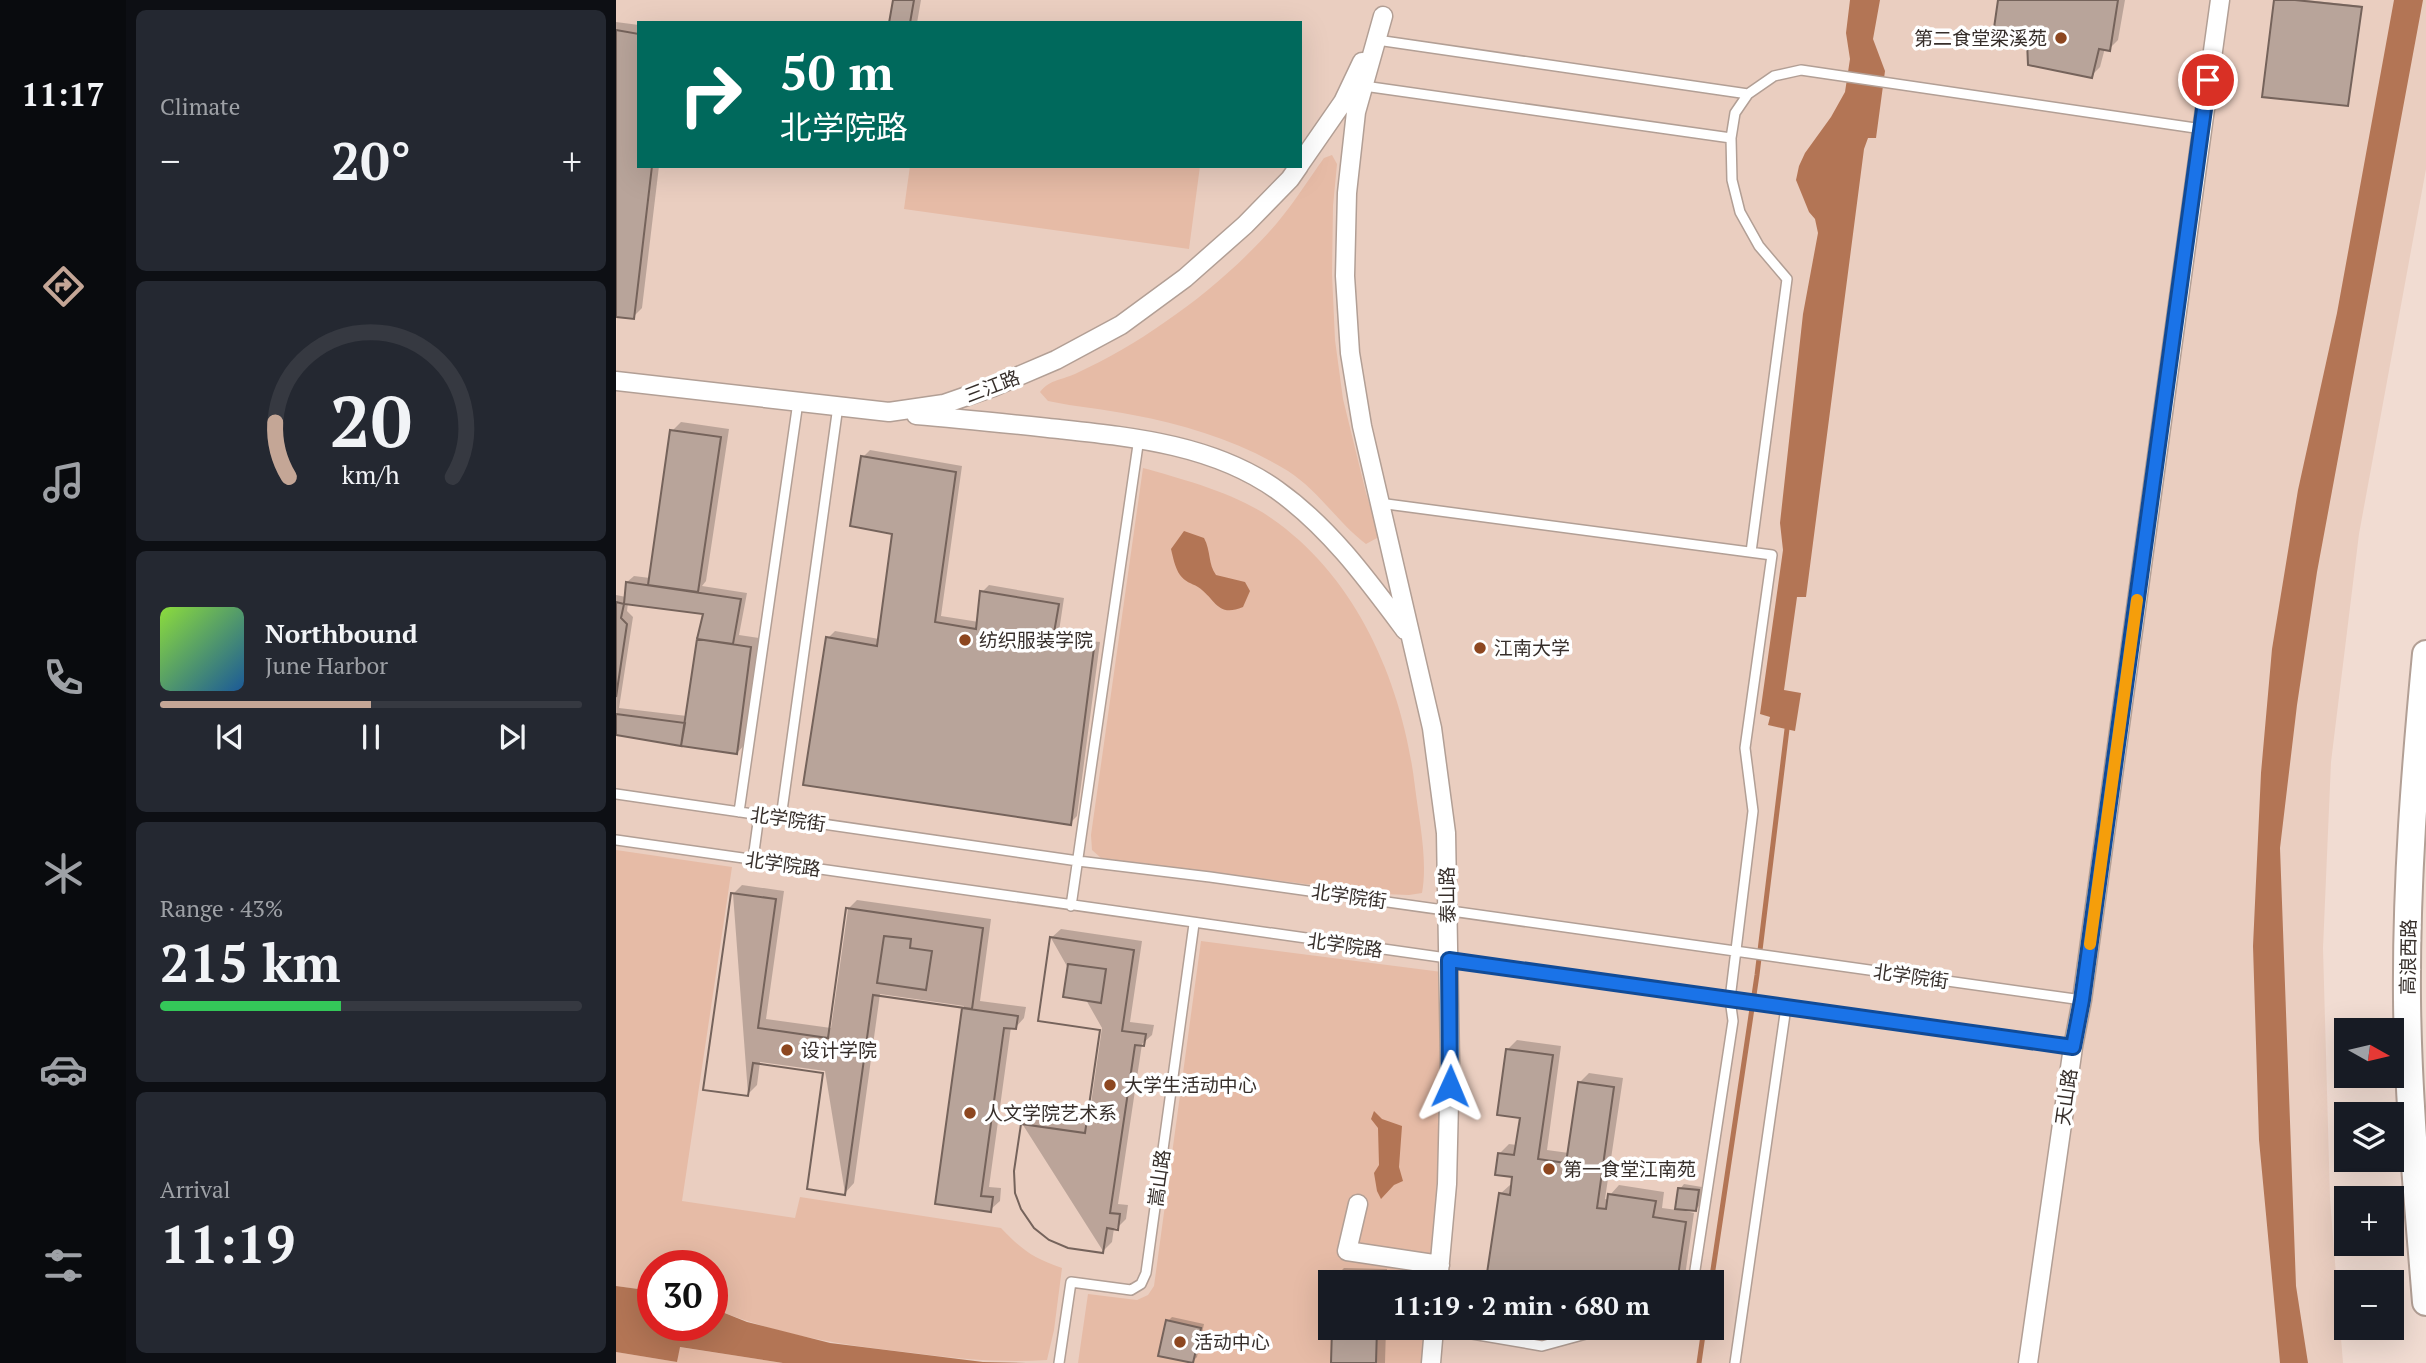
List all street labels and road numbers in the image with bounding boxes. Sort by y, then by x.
street label: 三江路 [961,364,1023,407]
street label: 北学院街 [749,801,827,836]
street label: 北学院路 [744,846,822,881]
street label: 泰山路 [1434,866,1459,924]
street label: 北学院街 [1310,878,1388,913]
street label: 高浪西路 [2394,919,2421,995]
street label: 北学院路 [1306,927,1384,962]
street label: 北学院街 [1872,958,1950,993]
street label: 天山路 [2049,1067,2082,1127]
street label: 嵩山路 [1142,1148,1175,1208]

